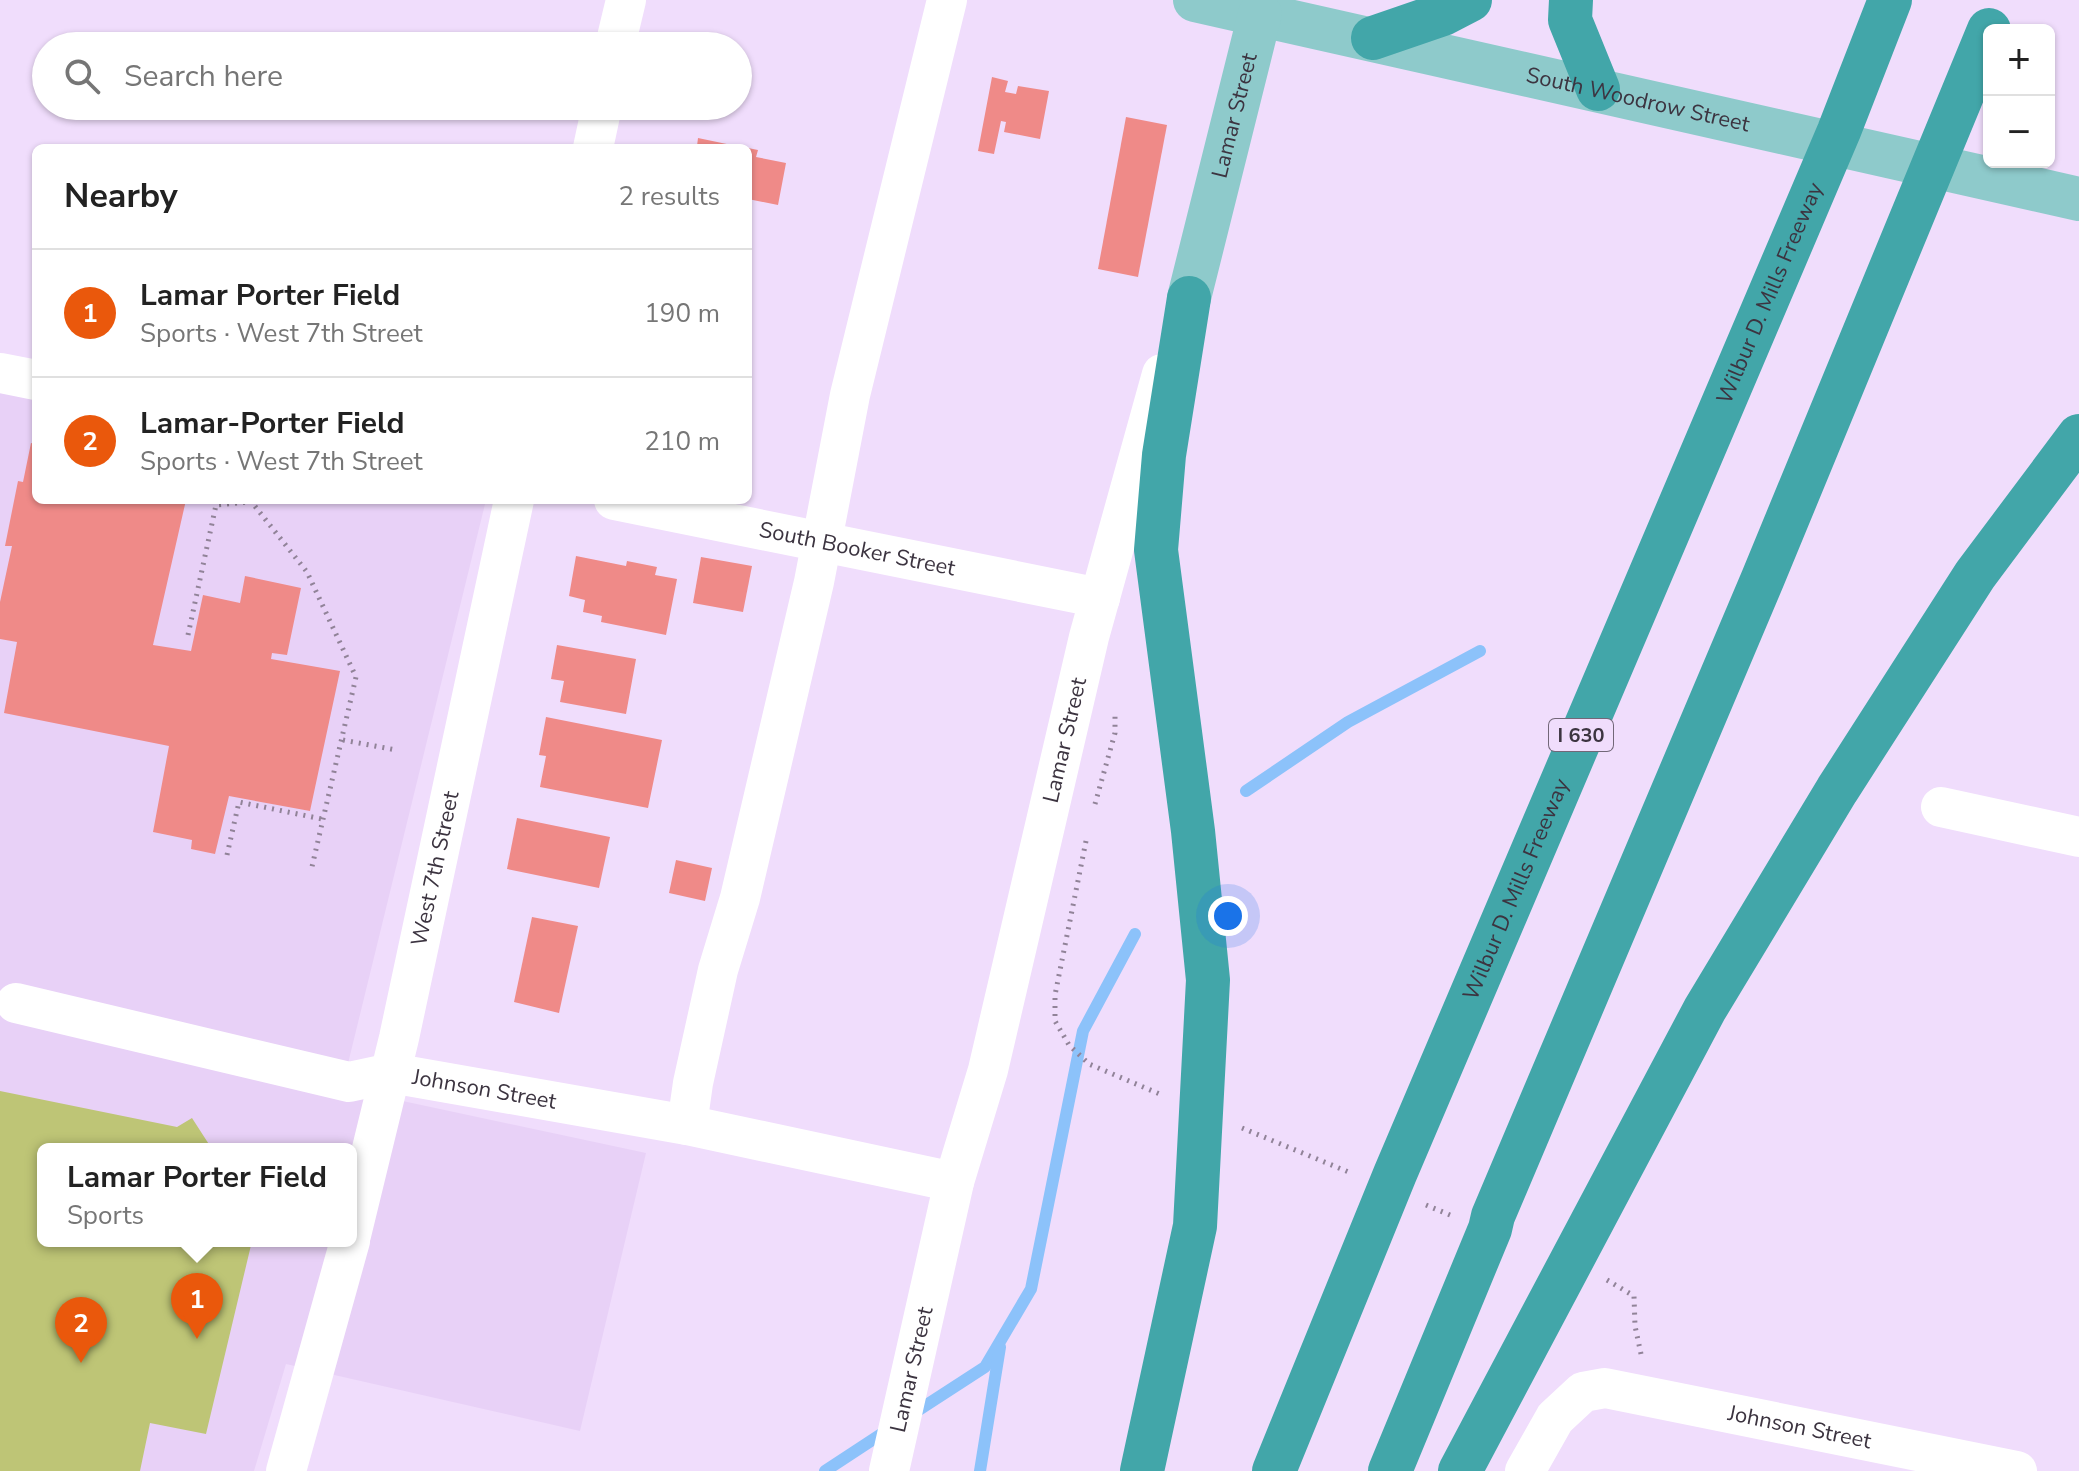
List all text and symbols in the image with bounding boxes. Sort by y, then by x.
map controls [1983,24,2055,168]
button: + [1983,24,2055,96]
search box [32,32,752,120]
street label: Lamar Street [1205,50,1265,181]
icon: search [60,54,104,98]
text: Search here [124,56,283,97]
street label: South Woodrow Street [1523,60,1753,139]
button: − [1983,96,2055,168]
text: Nearby [64,173,178,219]
street label: Wilbur D. Mills Freeway [1710,177,1831,409]
text: 2 results [619,179,720,214]
text: Lamar Porter Field [140,275,400,316]
text: 1 [82,296,98,331]
text: 190 m [644,296,720,331]
text: Sports · West 7th Street [140,316,423,351]
text: Lamar-Porter Field [140,403,405,444]
text: 2 [82,424,98,459]
text: 210 m [644,424,720,459]
text: Sports · West 7th Street [140,444,423,479]
street label: South Booker Street [756,515,958,583]
street label: Lamar Street [1036,674,1094,806]
road number: I 630 [1549,719,1613,751]
street label: Wilbur D. Mills Freeway [1456,773,1577,1005]
street label: West 7th Street [404,788,466,949]
your location [1208,896,1248,936]
street label: Johnson Street [409,1062,559,1117]
popup [37,1143,357,1247]
text: Lamar Porter Field [67,1157,327,1198]
text: Sports [67,1198,144,1233]
pin: 1 [171,1273,223,1339]
pin: 2 [55,1297,107,1363]
street label: Lamar Street [883,1304,941,1435]
street label: Johnson Street [1724,1398,1874,1456]

